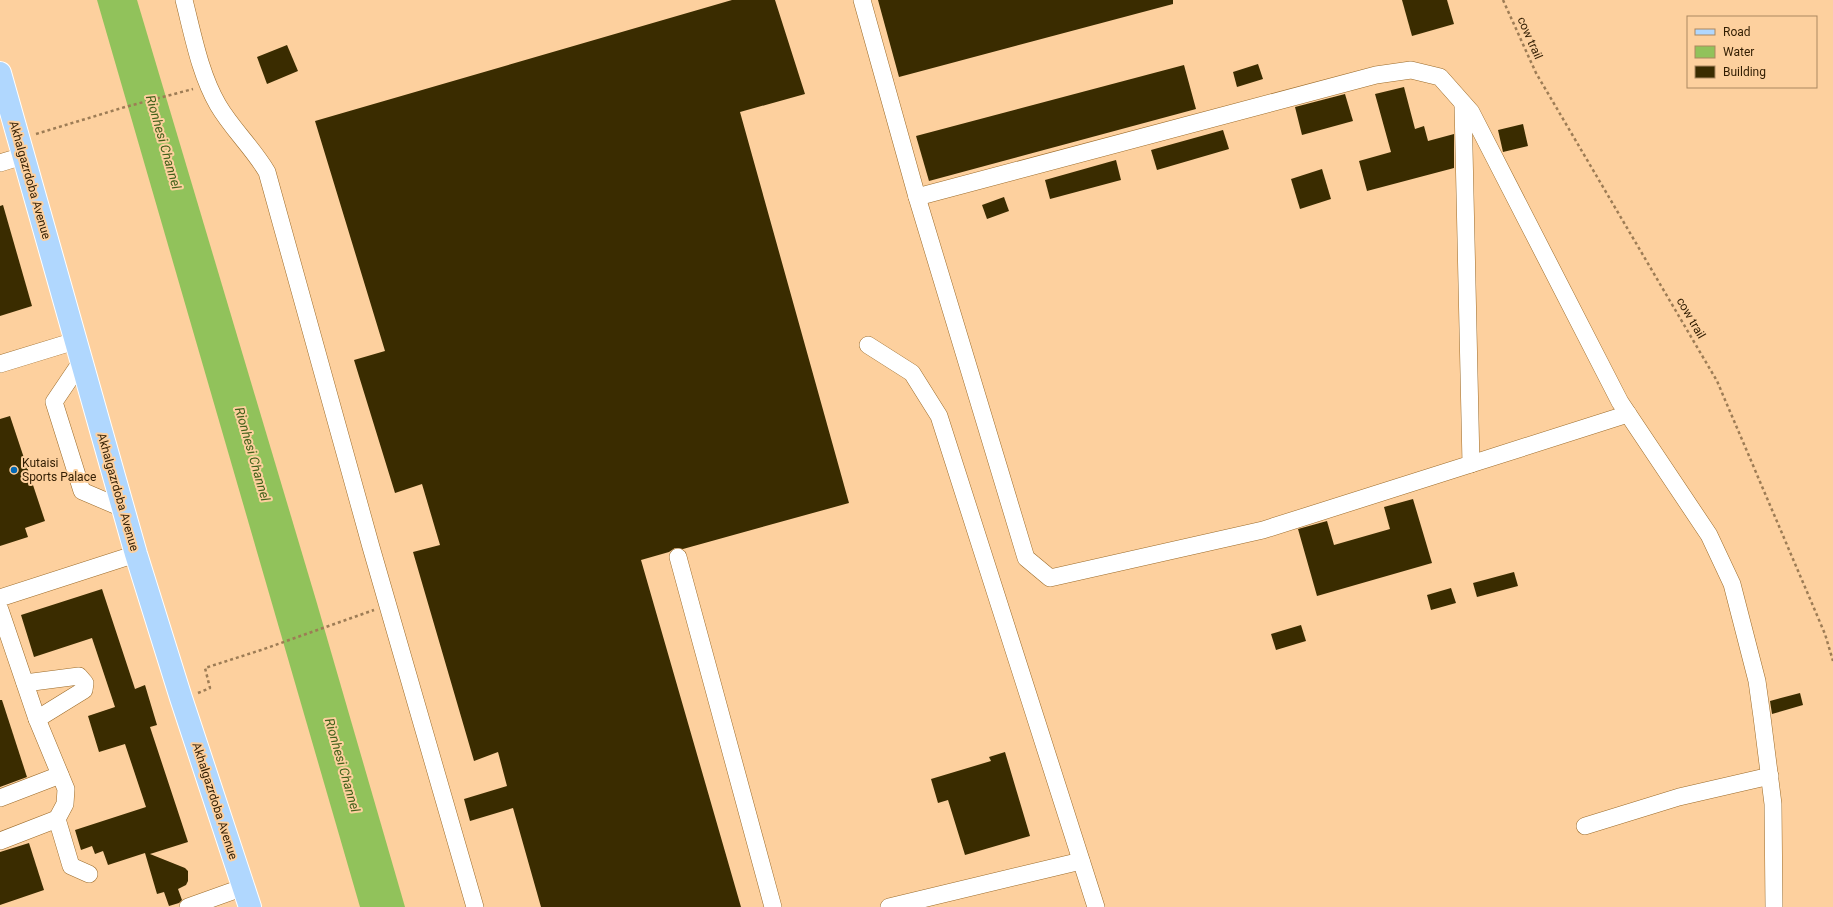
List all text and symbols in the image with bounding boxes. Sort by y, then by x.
street label: cow trail [1514,14,1546,62]
legend [1687,16,1817,88]
text: Road [1723,25,1751,39]
text: Water [1723,45,1754,59]
text: Building [1723,65,1766,79]
water label: Rionhesi Channel [143,93,184,192]
street label: Akhalgazrdoba Avenue [6,119,54,241]
street label: cow trail [1674,295,1708,341]
water label: Rionhesi Channel [232,405,273,504]
street label: Akhalgazrdoba Avenue [94,431,142,553]
place label: Kutaisi Sports Palace [22,456,96,484]
marker: Kutaisi Sports Palace [9,465,19,475]
water label: Rionhesi Channel [322,716,363,815]
street label: Akhalgazrdoba Avenue [189,741,241,861]

